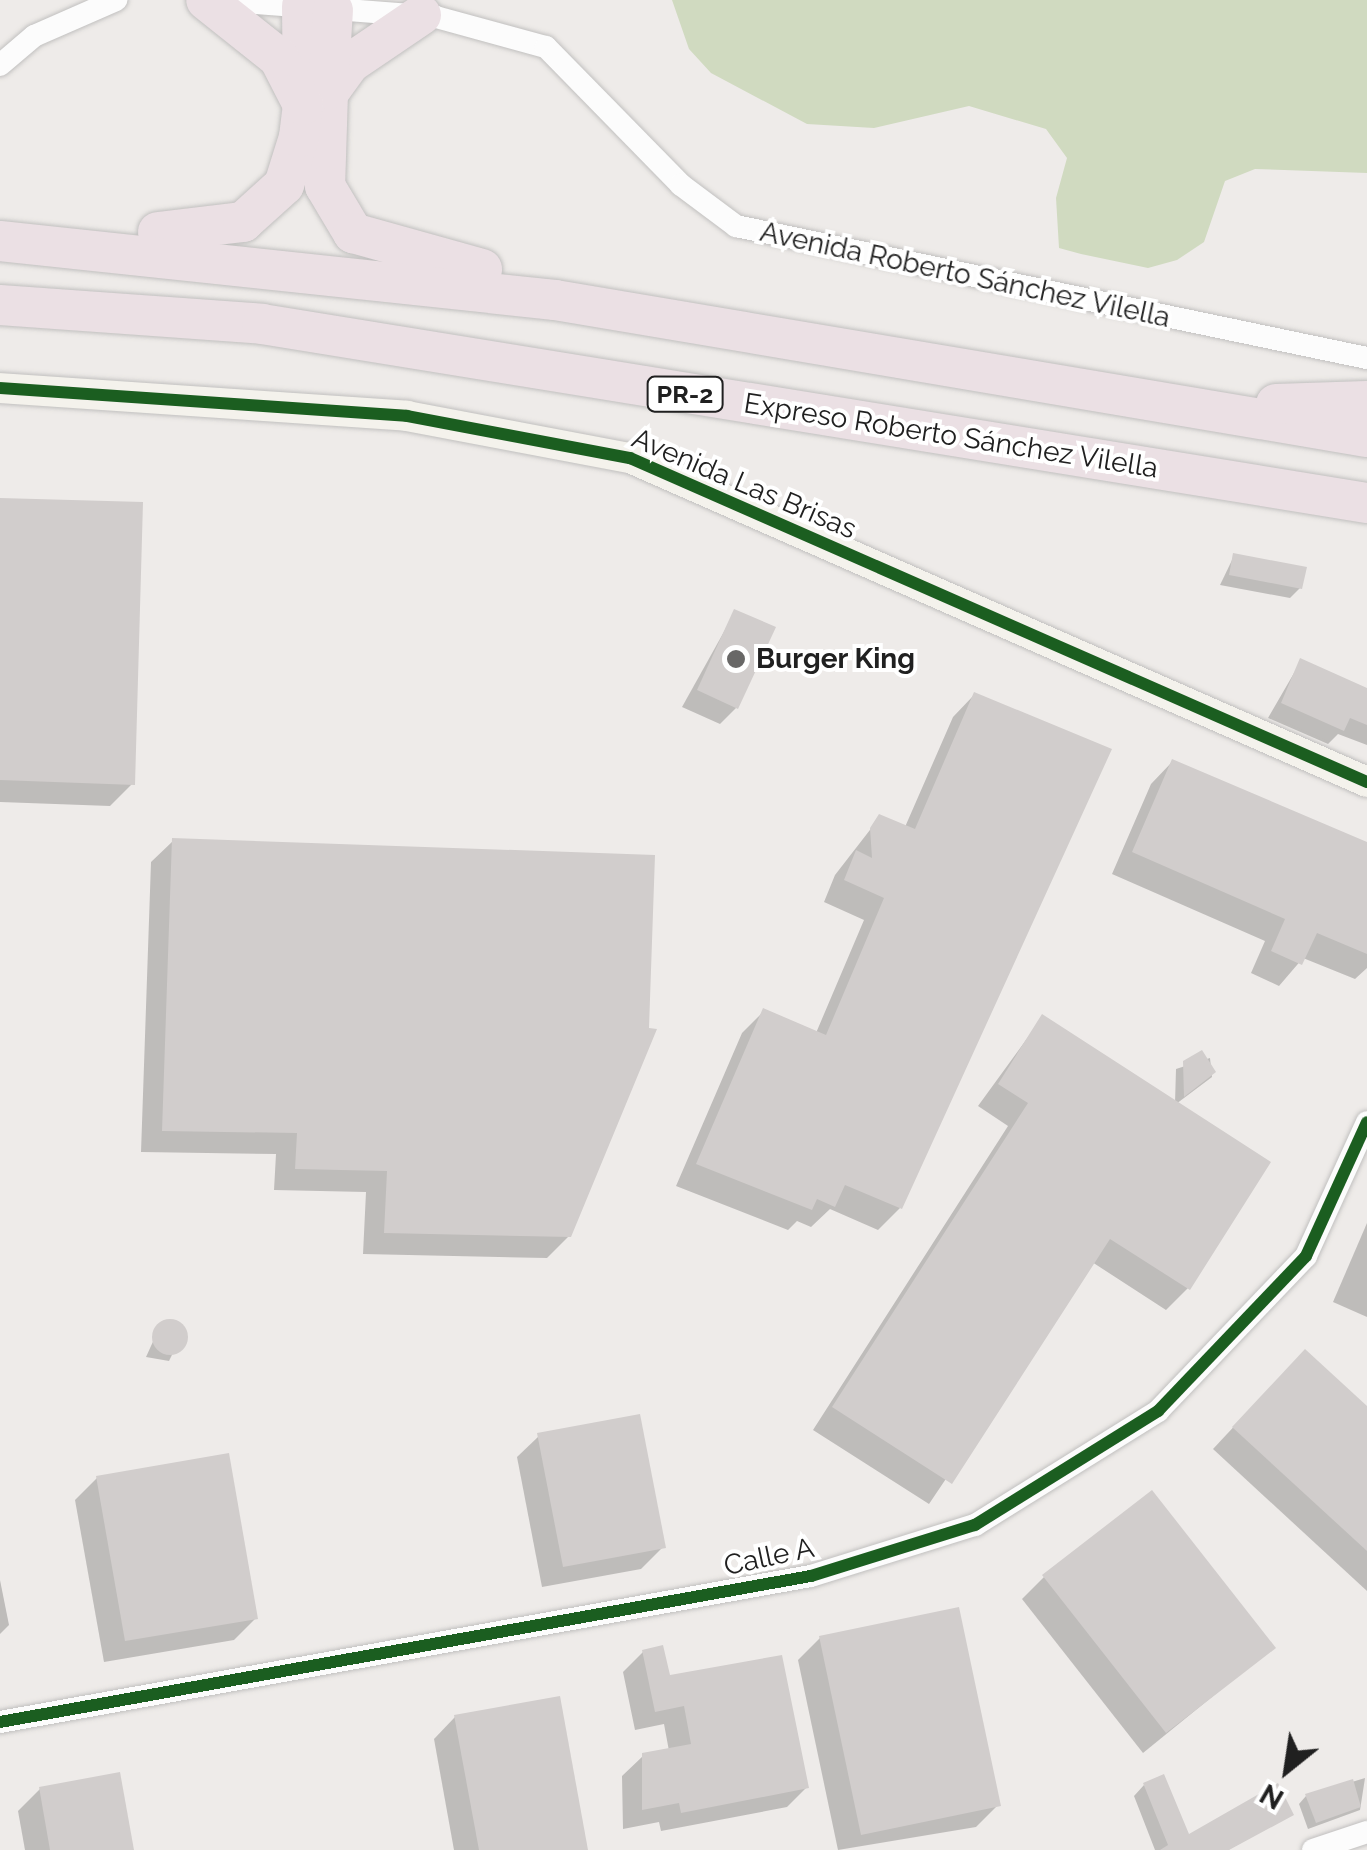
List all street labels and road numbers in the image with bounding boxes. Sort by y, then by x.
street label: Avenida Roberto Sánchez Vilella [757,215,1173,335]
road number: PR-2 [645,374,725,414]
street label: Expreso Roberto Sánchez Vilella [741,387,1161,485]
street label: Avenida Las Brisas [627,422,861,546]
street label: Calle A [720,1531,818,1583]

